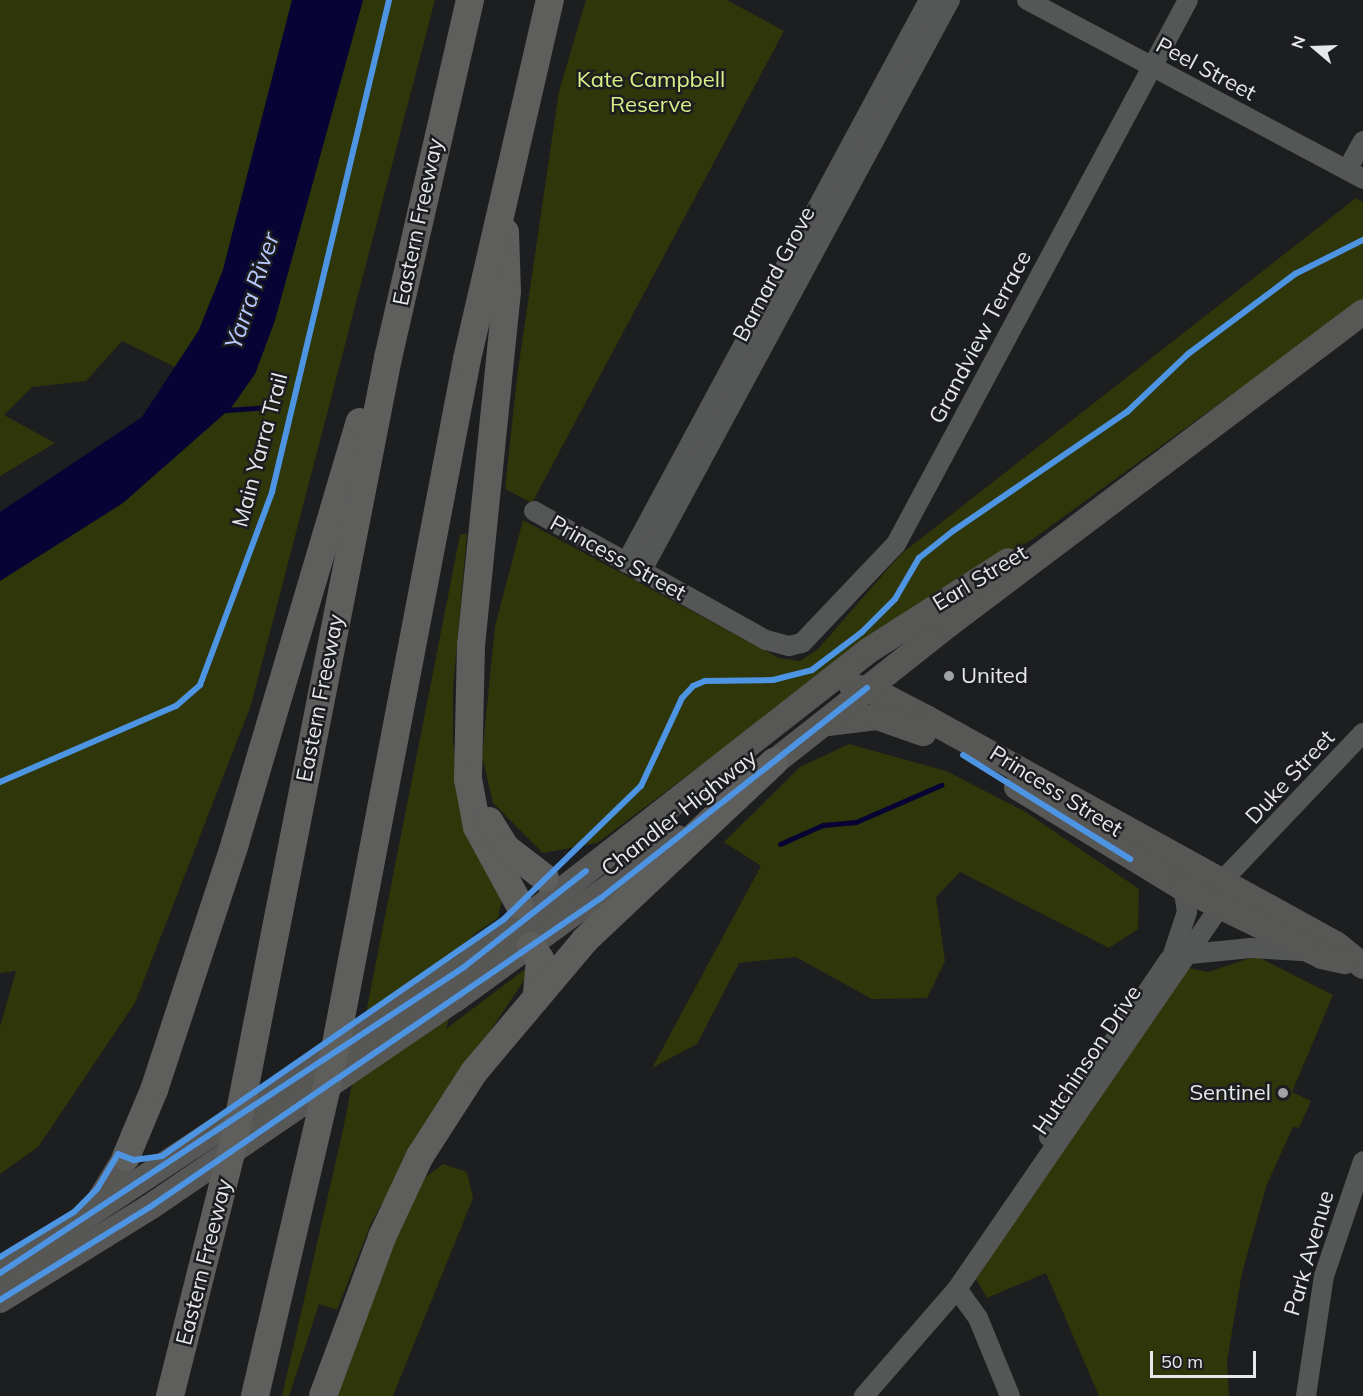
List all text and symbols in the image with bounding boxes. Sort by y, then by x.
north arrow [1285,18,1345,78]
street label: Peel Street [1151,32,1261,106]
text: N [1287,33,1309,51]
park label: Kate Campbell Reserve [577,66,725,118]
street label: Eastern Freeway [387,136,449,308]
street label: Barnard Grove [727,202,821,346]
water label: Yarra River [219,229,285,353]
street label: Grandview Terrace [923,246,1037,428]
street label: Main Yarra Trail [227,370,293,530]
street label: Princess Street [545,510,691,606]
street label: Earl Street [928,539,1032,617]
street label: Eastern Freeway [291,612,349,784]
place label: United [961,663,1028,689]
marker: United [942,669,956,683]
street label: Duke Street [1240,725,1340,829]
street label: Princess Street [985,740,1127,842]
street label: Chandler Highway [596,744,762,882]
street label: Hutchinson Drive [1027,980,1147,1140]
place label: Sentinel [1189,1080,1271,1106]
marker: Sentinel [1276,1086,1290,1100]
street label: Eastern Freeway [171,1176,237,1348]
street label: Park Avenue [1279,1188,1339,1318]
scale bar [1153,1339,1260,1377]
text: 50 m [1161,1350,1203,1373]

